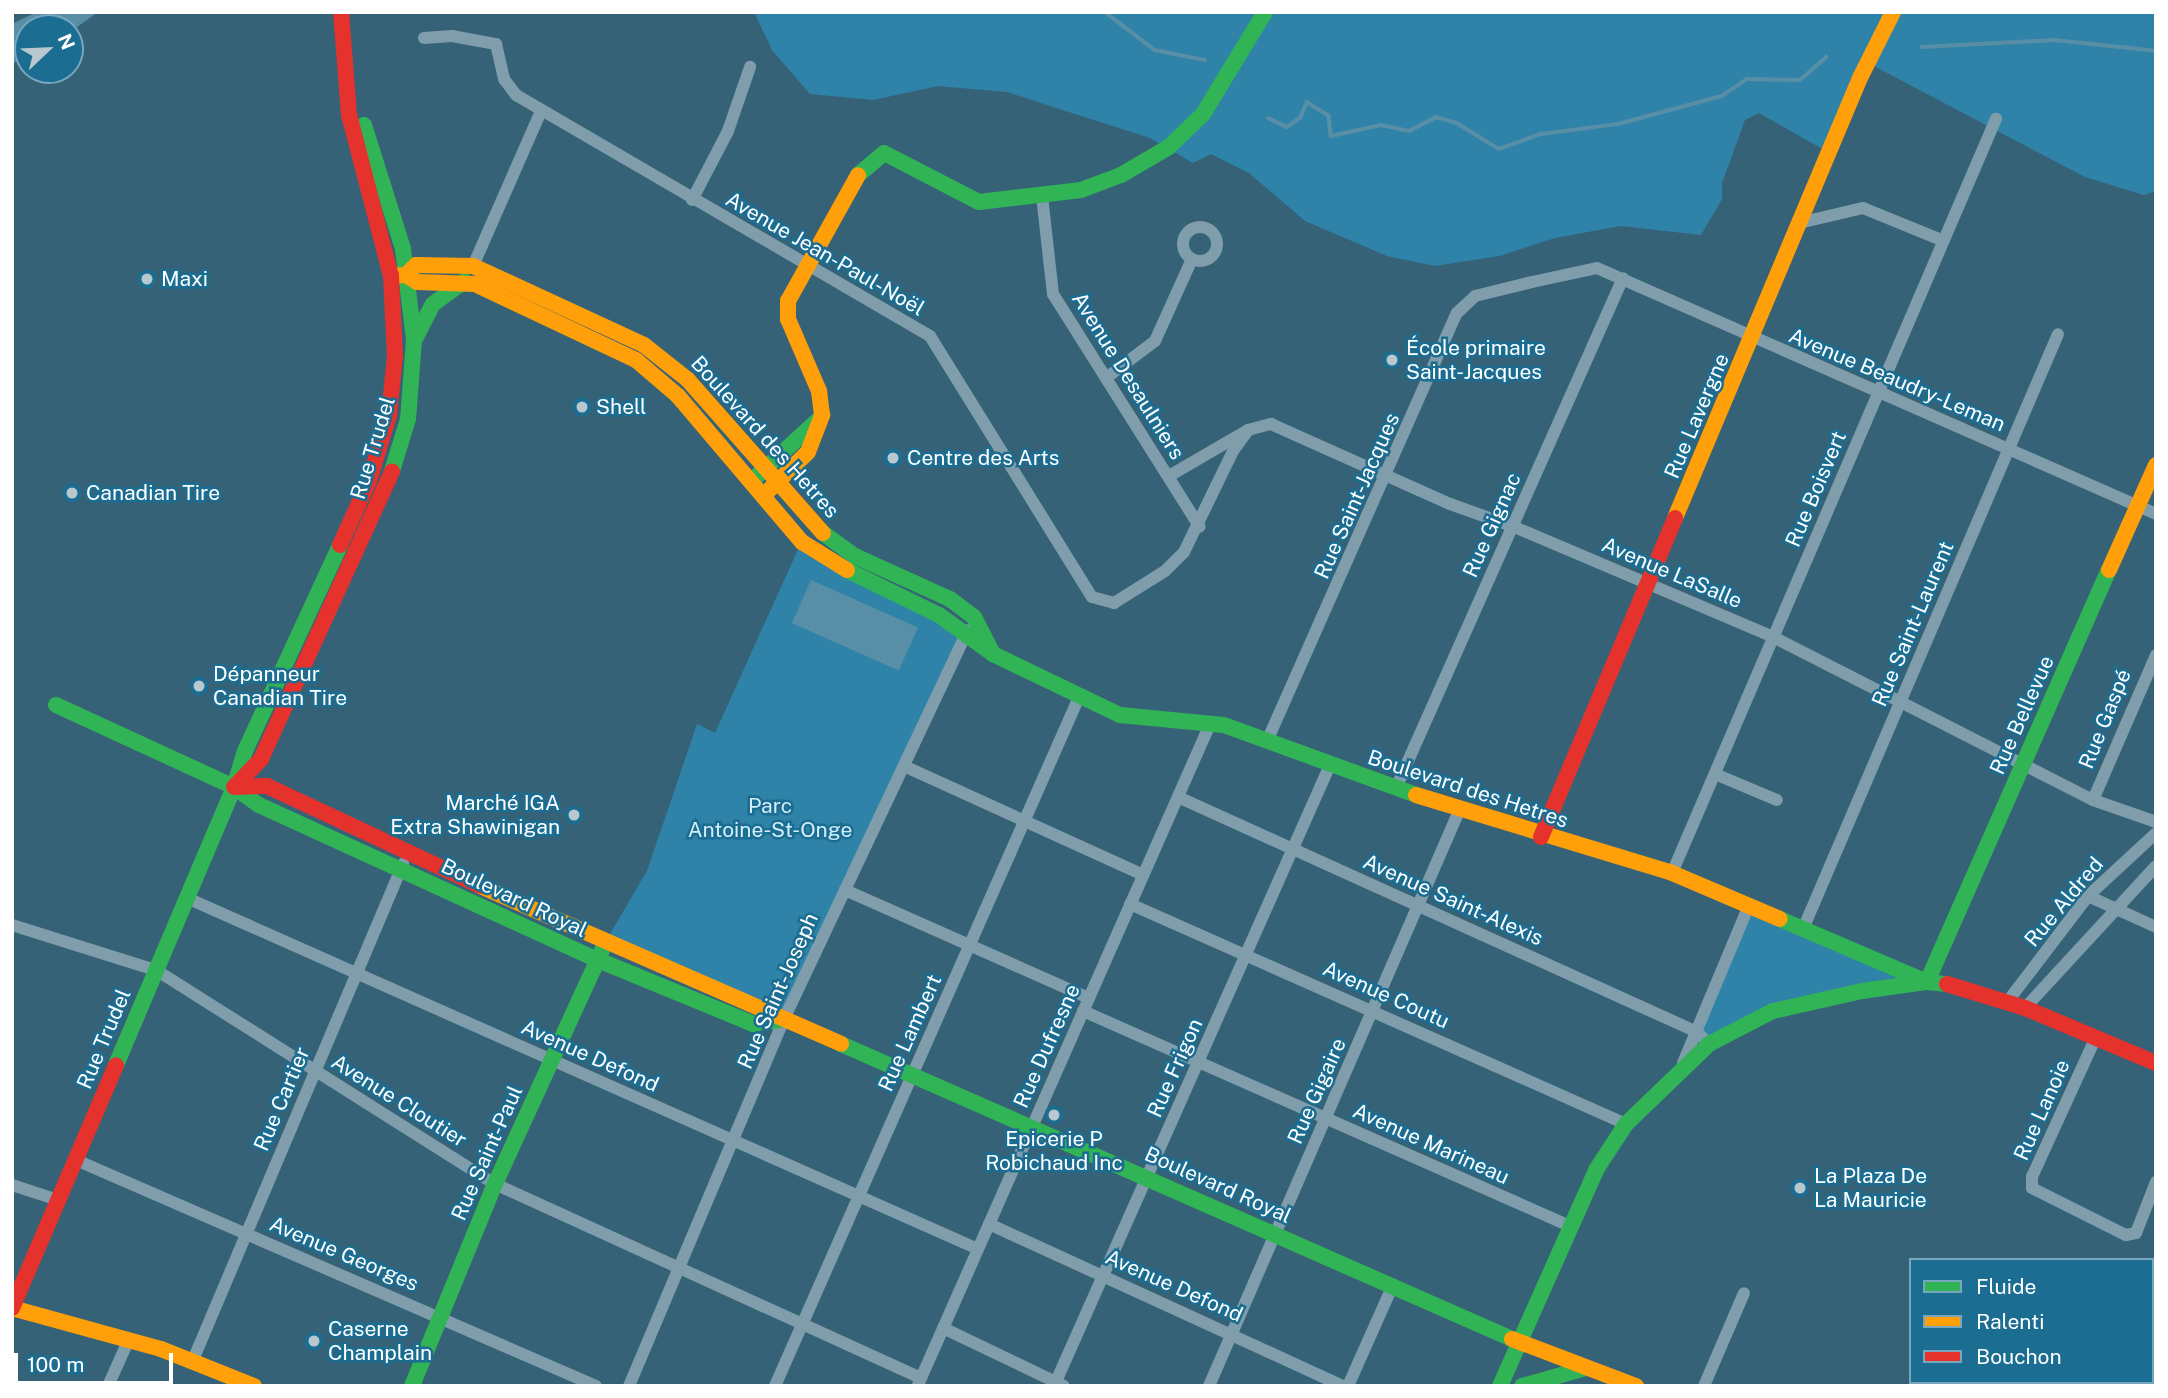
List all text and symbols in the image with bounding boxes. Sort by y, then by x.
north arrow [14,14,84,84]
text: N [53,30,80,53]
street label: Avenue Jean-Paul-Noël [721,187,929,321]
place label: Maxi [161,266,208,292]
marker: Maxi [139,271,155,287]
street label: Avenue Desaulniers [1066,288,1190,464]
street label: Avenue Beaudry-Leman [1785,323,2009,437]
place label: École primaire Saint-Jacques [1406,335,1546,385]
street label: Rue Lavergne [1659,350,1735,482]
street label: Boulevard des Hetres [686,351,844,523]
marker: École primaire Saint-Jacques [1384,352,1400,368]
street label: Rue Trudel [345,394,401,502]
place label: Shell [596,394,646,420]
marker: Shell [574,399,590,415]
street label: Rue Saint-Jacques [1309,409,1405,583]
street label: Rue Boisvert [1780,427,1852,551]
place label: Centre des Arts [907,445,1060,471]
marker: Centre des Arts [885,450,901,466]
street label: Rue Gignac [1458,469,1526,581]
place label: Canadian Tire [86,480,220,506]
marker: Canadian Tire [64,485,80,501]
street label: Avenue LaSalle [1598,532,1746,614]
street label: Rue Saint-Laurent [1867,538,1959,710]
street label: Rue Bellevue [1985,652,2059,778]
place label: Dépanneur Canadian Tire [213,661,347,711]
street label: Rue Gaspé [2074,666,2136,772]
marker: Dépanneur Canadian Tire [191,678,207,694]
street label: Boulevard des Hetres [1364,745,1572,833]
place label: Marché IGA Extra Shawinigan [390,790,560,840]
park label: Parc Antoine-St-Onge [688,793,852,843]
marker: Marché IGA Extra Shawinigan [566,807,582,823]
street label: Avenue Saint-Alexis [1359,849,1547,951]
street label: Rue Aldred [2019,852,2109,952]
street label: Boulevard Royal [437,853,591,943]
street label: Rue Saint-Joseph [732,909,824,1073]
street label: Avenue Coutu [1319,956,1453,1034]
street label: Rue Lambert [873,971,947,1095]
street label: Rue Dufresne [1008,980,1086,1112]
street label: Rue Trudel [72,985,136,1093]
street label: Avenue Defond [517,1014,663,1098]
street label: Rue Frigon [1142,1015,1208,1121]
street label: Rue Gigaire [1282,1034,1352,1148]
street label: Rue Cartier [249,1043,315,1155]
street label: Avenue Cloutier [327,1049,471,1153]
street label: Rue Lanoie [2009,1056,2075,1164]
street label: Rue Saint-Paul [446,1082,528,1224]
street label: Avenue Marineau [1349,1098,1513,1190]
marker: Epicerie P Robichaud Inc [1046,1107,1062,1123]
place label: Epicerie P Robichaud Inc [985,1126,1123,1176]
street label: Boulevard Royal [1141,1141,1295,1229]
place label: La Plaza De La Mauricie [1814,1163,1927,1213]
marker: La Plaza De La Mauricie [1792,1180,1808,1196]
street label: Avenue Georges [266,1211,422,1297]
street label: Avenue Defond [1101,1244,1247,1328]
legend [1909,1258,2154,1384]
text: Fluide [1976,1274,2036,1299]
text: Ralenti [1976,1309,2044,1334]
place label: Caserne Champlain [328,1316,432,1366]
marker: Caserne Champlain [306,1333,322,1349]
scale bar [18,1338,177,1382]
text: Bouchon [1976,1344,2062,1369]
text: 100 m [27,1352,84,1377]

